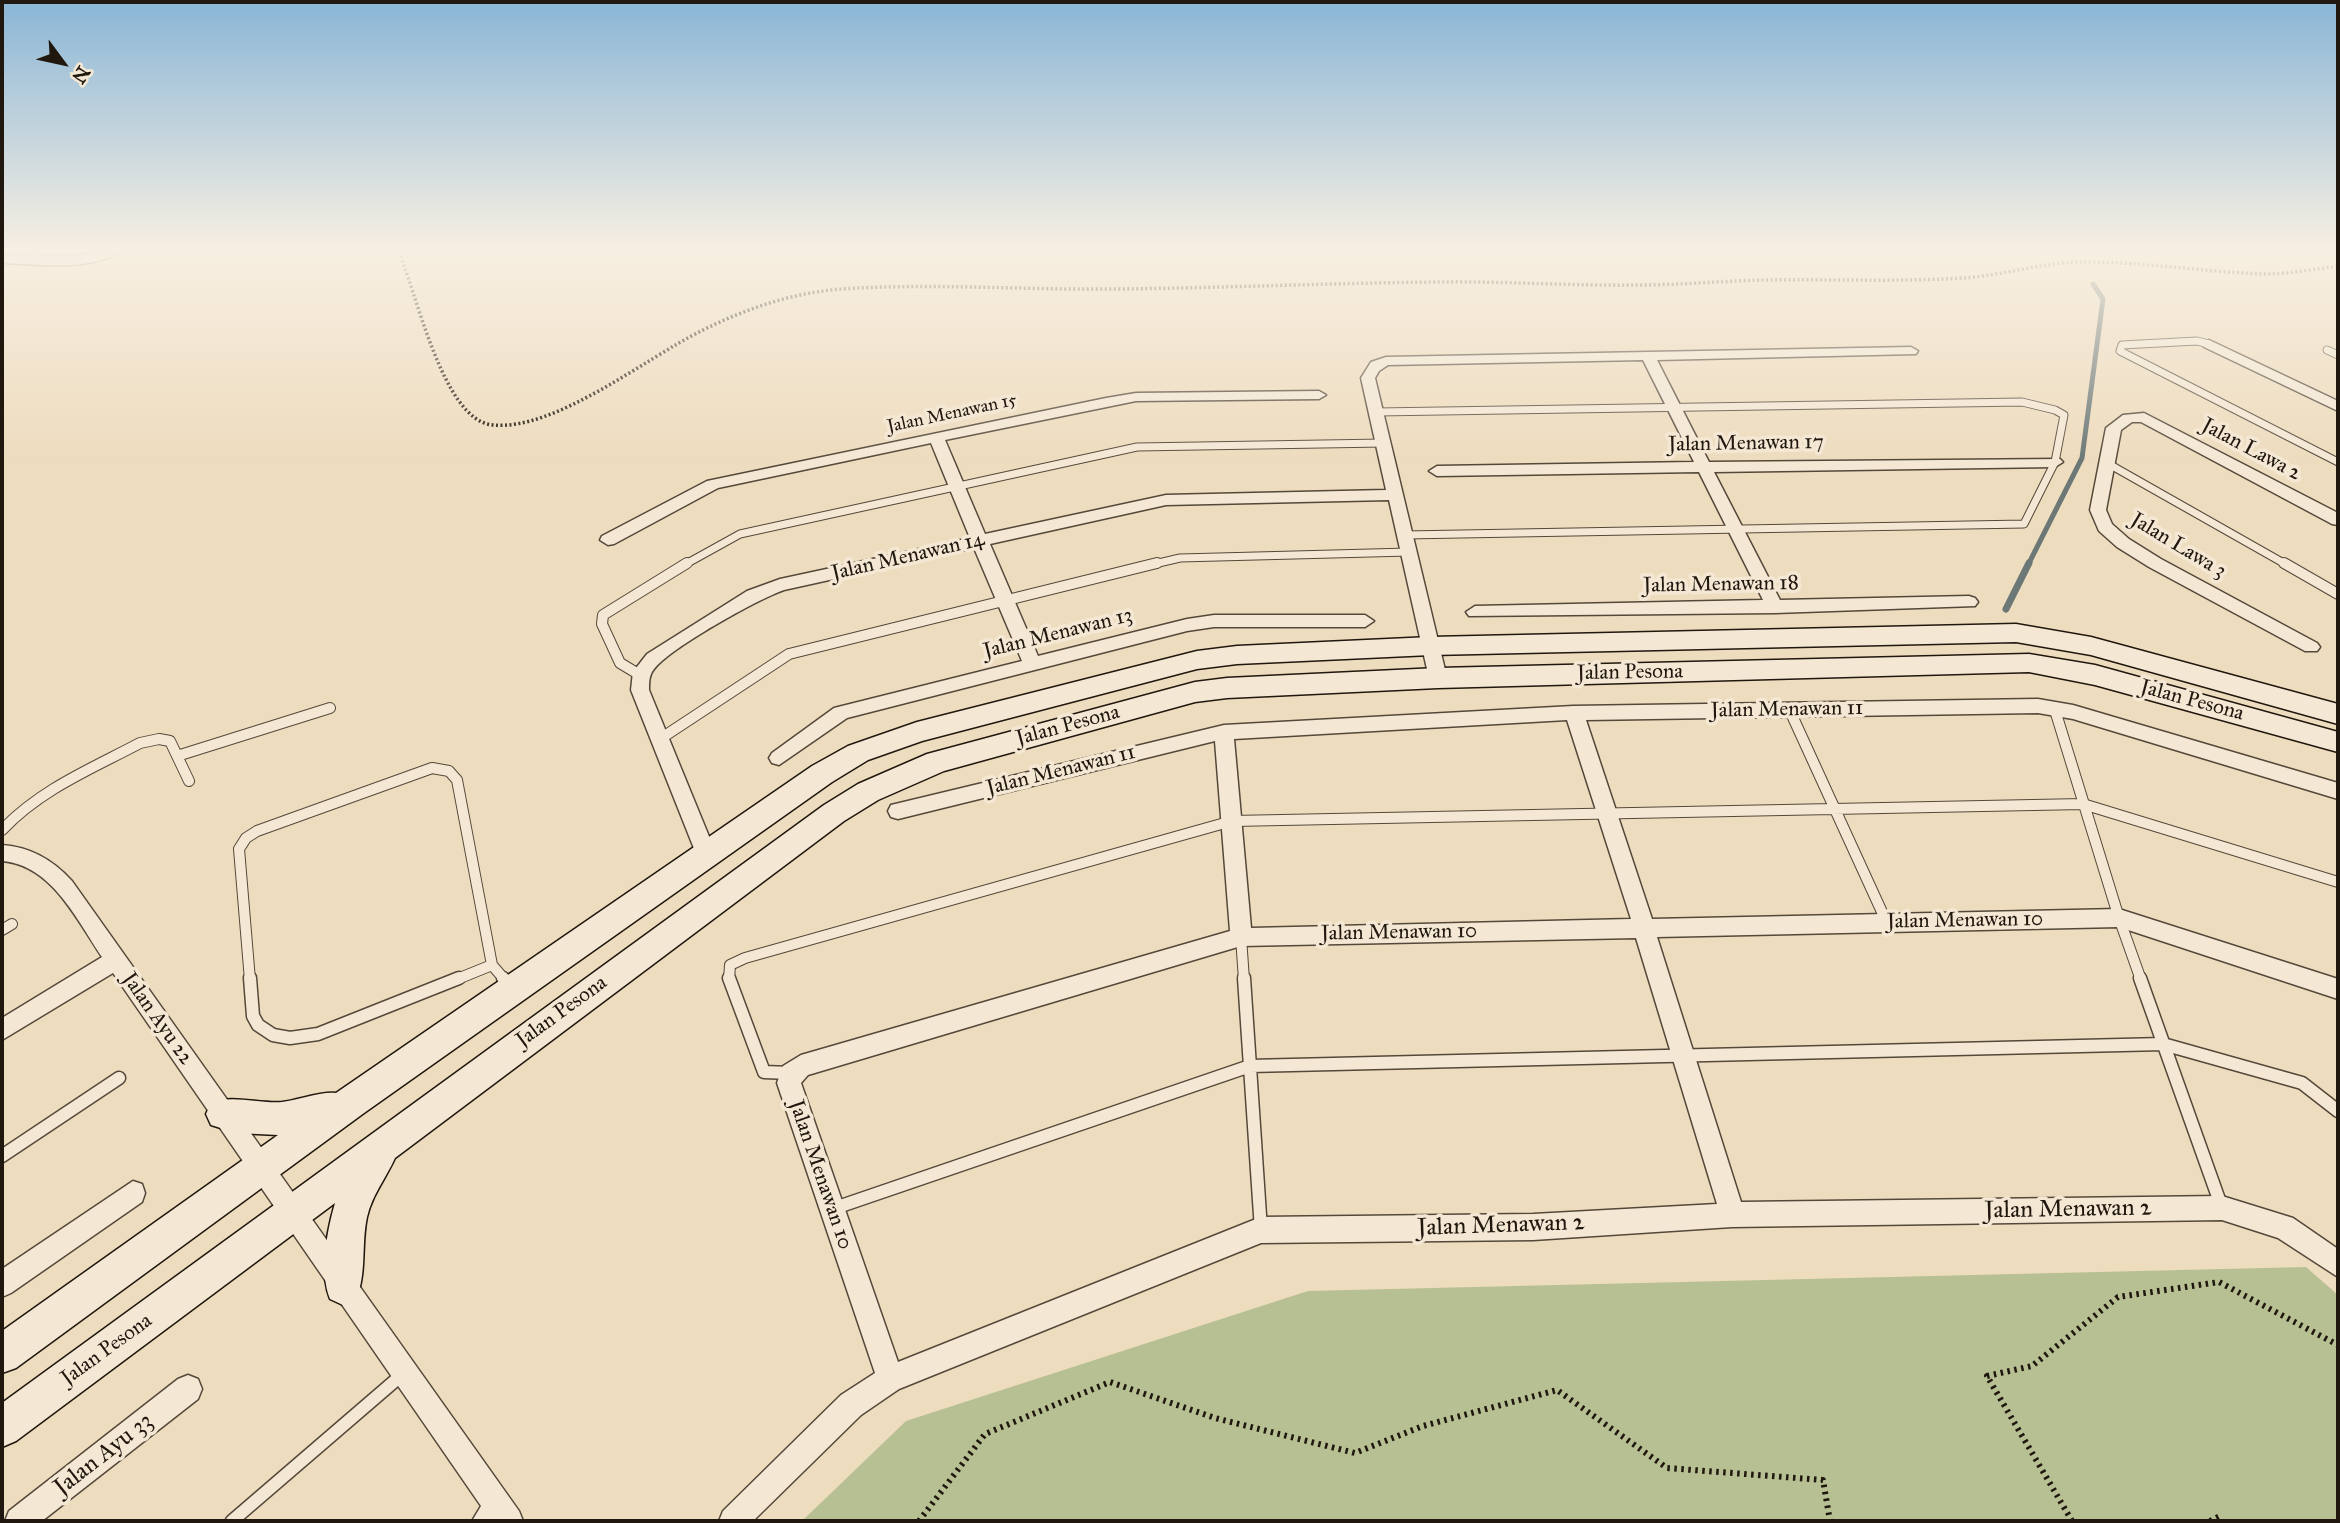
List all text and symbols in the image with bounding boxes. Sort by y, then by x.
north arrow [28,28,98,98]
text: N [67,62,95,88]
street label: Jalan Menawan 15 [885,390,1019,438]
street label: Jalan Lawa 2 [2197,413,2305,487]
street label: Jalan Menawan 17 [1668,430,1824,458]
street label: Jalan Lawa 3 [2126,508,2230,584]
street label: Jalan Menawan 14 [829,527,987,587]
street label: Jalan Menawan 18 [1643,571,1799,599]
street label: Jalan Menawan 13 [981,603,1135,665]
street label: Jalan Pesona [1577,659,1683,687]
street label: Jalan Pesona [2137,675,2247,727]
street label: Jalan Menawan 11 [1710,696,1864,724]
street label: Jalan Pesona [1013,700,1123,752]
street label: Jalan Menawan 11 [984,740,1138,802]
street label: Jalan Menawan 10 [1887,907,2043,935]
street label: Jalan Menawan 10 [1321,919,1477,947]
street label: Jalan Ayu 22 [116,968,198,1070]
street label: Jalan Pesona [512,971,612,1053]
street label: Jalan Menawan 10 [783,1097,857,1253]
street label: Jalan Menawan 2 [1984,1194,2152,1226]
street label: Jalan Menawan 2 [1417,1209,1585,1243]
street label: Jalan Pesona [57,1309,157,1391]
street label: Jalan Ayu 33 [49,1407,159,1503]

